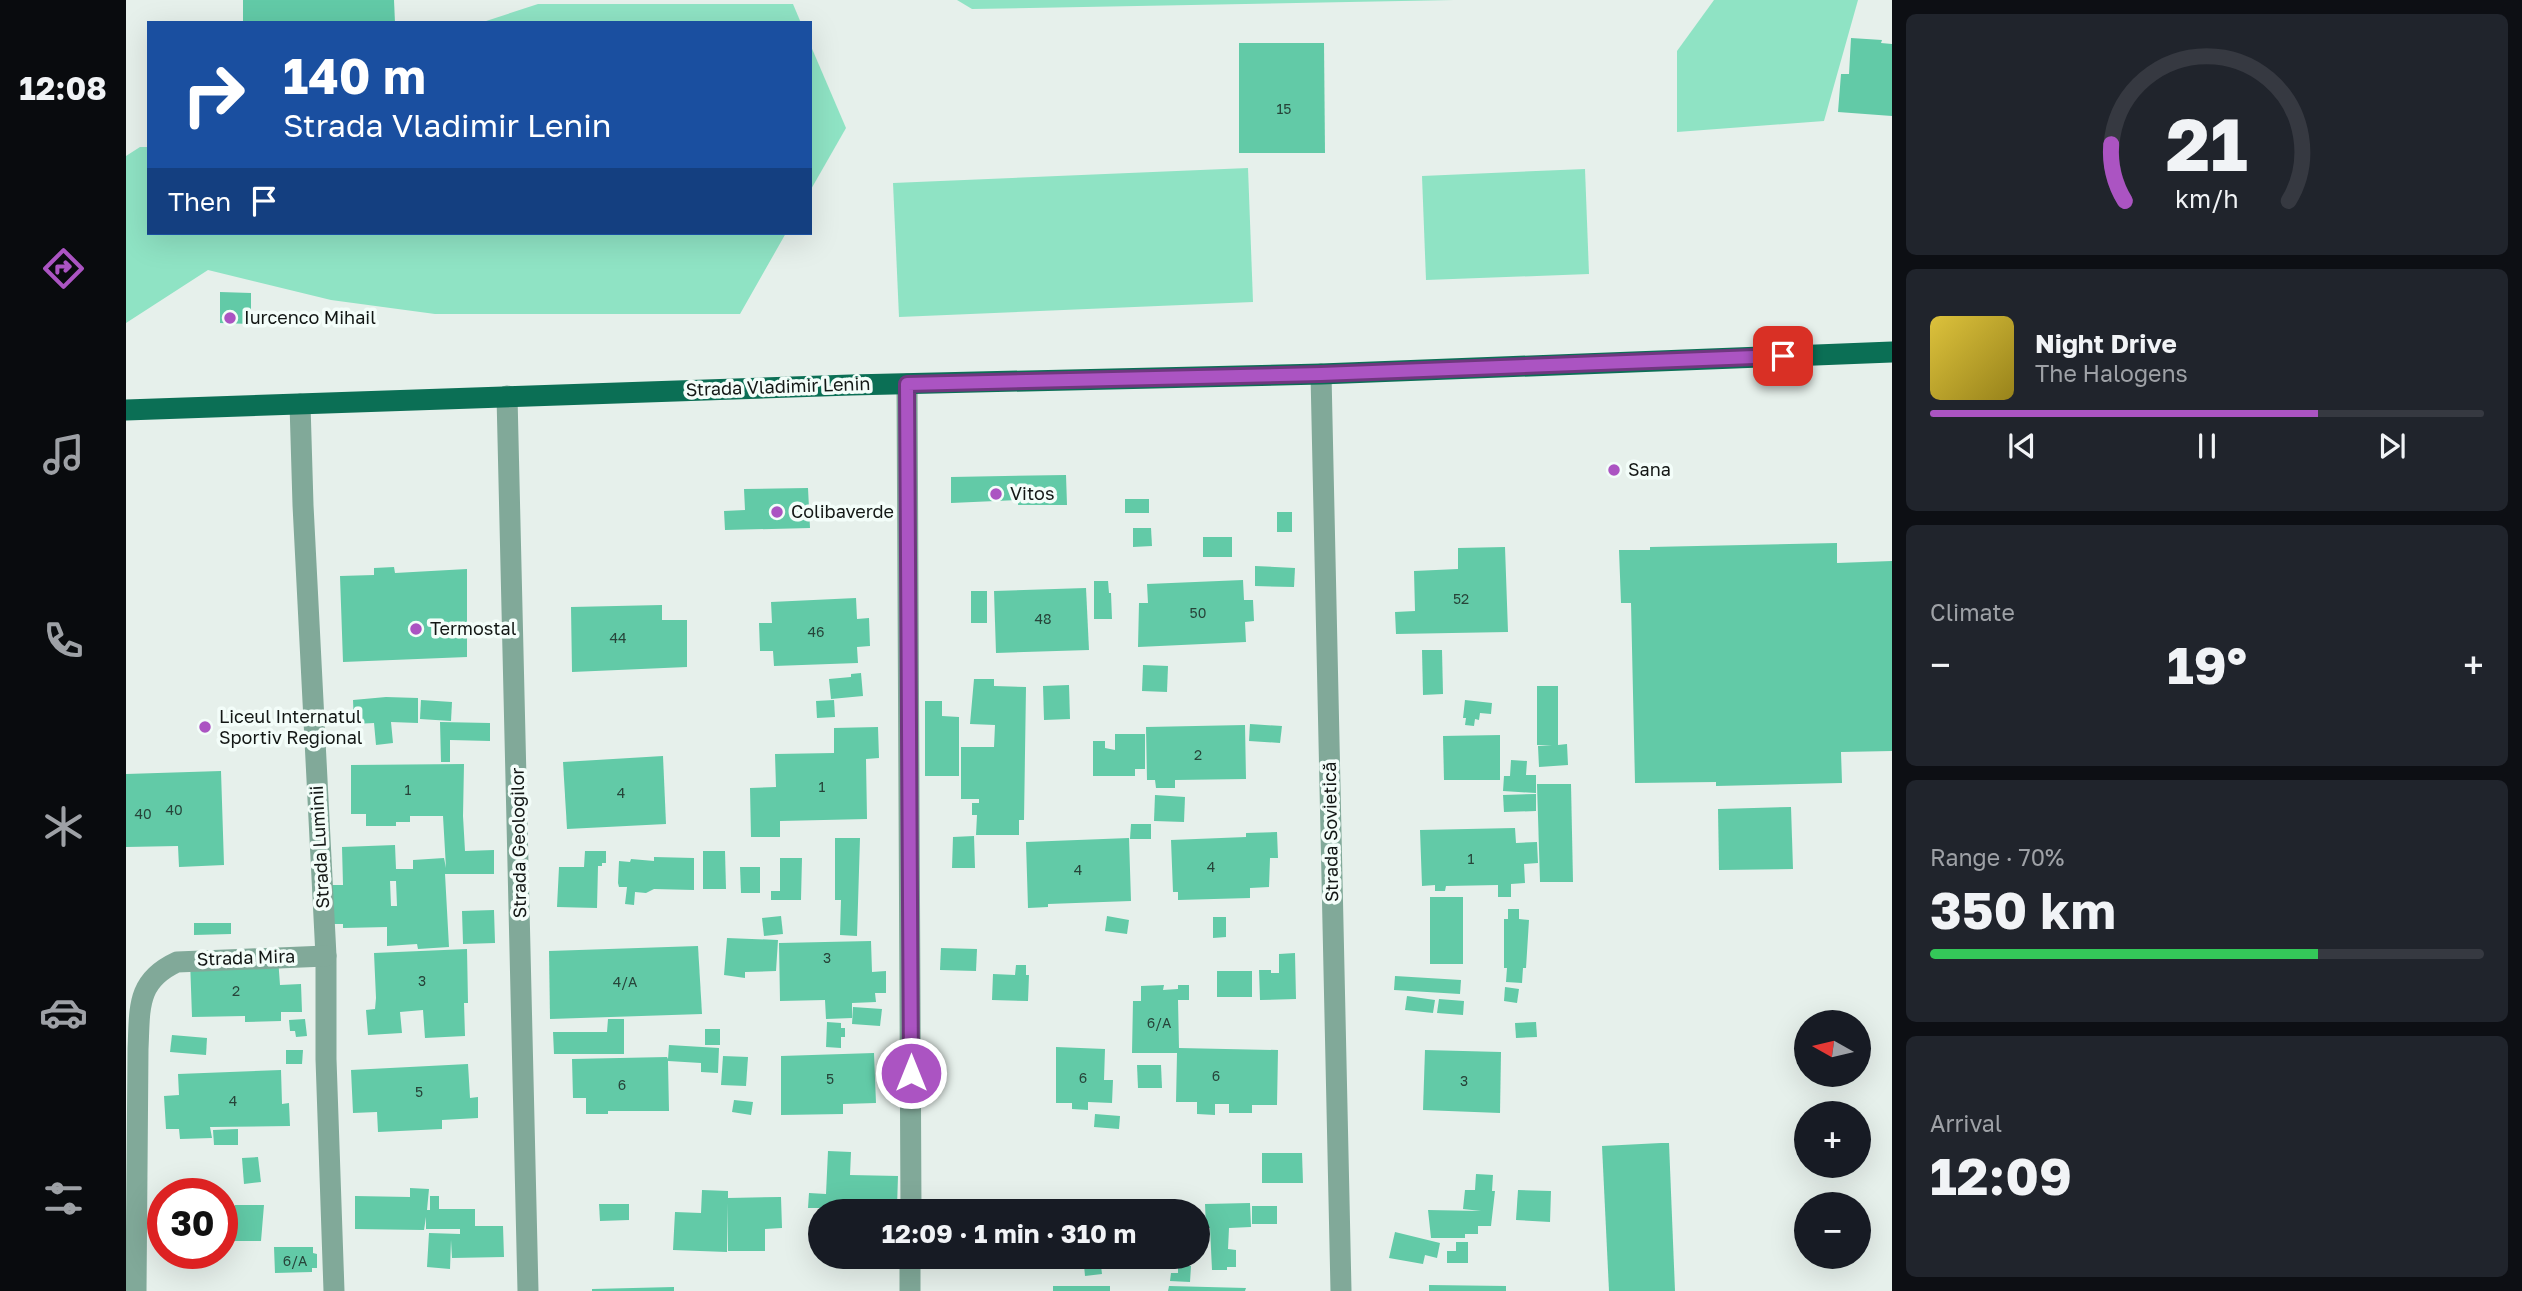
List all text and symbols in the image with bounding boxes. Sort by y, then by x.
text: 140 m [283,46,426,105]
icon: right [168,49,259,140]
text: 12:08 [19,69,107,107]
house number: 15 [1277,100,1291,117]
text: 21 [2166,100,2248,187]
text: Strada Vladimir Lenin [283,106,611,144]
icon: arrive [245,182,283,220]
text: km/h [2175,183,2239,214]
text: Then [168,186,231,217]
icon: directions [39,244,88,293]
place label: Iurcenco Mihail [244,306,376,328]
marker: Iurcenco Mihail [222,310,238,326]
pin [1753,326,1813,386]
text: Night Drive [2035,328,2177,359]
icon: arrive [1764,337,1802,375]
text: The Halogens [2035,359,2188,387]
street label: Strada Vladimir Lenin [685,372,871,400]
icon: previous [2003,427,2041,465]
icon: pause [2188,427,2226,465]
icon: next [2373,427,2411,465]
icon: music [39,430,88,479]
place label: Sana [1628,458,1671,480]
marker: Sana [1606,462,1622,478]
place label: Vitos [1010,482,1054,504]
marker: Vitos [988,486,1004,502]
place label: Colibaverde [791,500,894,522]
marker: Colibaverde [769,504,785,520]
house number: 52 [1453,590,1469,607]
text: Climate [1930,598,2015,626]
house number: 50 [1190,604,1206,621]
house number: 48 [1034,610,1052,627]
icon: phone [39,616,88,665]
place label: Termostal [430,617,517,639]
marker: Termostal [408,621,424,637]
house number: 46 [807,623,825,640]
house number: 44 [609,629,627,646]
text: 19° [2167,633,2247,695]
text: − [1930,642,1951,687]
text: + [2463,642,2484,687]
place label: Liceul Internatul Sportiv Regional [219,705,363,748]
marker: Liceul Internatul Sportiv Regional [197,719,213,735]
house number: 2 [1194,746,1202,763]
street label: Strada Sovietică [1318,762,1342,902]
street label: Strada Geologilor [506,767,530,919]
house number: 1 [819,778,826,795]
house number: 1 [405,781,412,798]
house number: 4 [617,784,625,801]
street label: Strada Luminii [305,785,333,909]
house number: 40 [165,801,183,818]
icon: climate [39,802,88,851]
house number: 40 [134,805,152,822]
text: Range · 70% [1930,843,2064,871]
house number: 1 [1468,850,1475,867]
house number: 4 [1207,858,1215,875]
house number: 4 [1074,861,1082,878]
text: 350 km [1930,878,2116,940]
street label: Strada Mira [196,944,296,970]
house number: 3 [823,949,831,966]
house number: 3 [418,972,426,989]
house number: 4/A [613,973,638,990]
house number: 2 [232,982,240,999]
icon: car [39,988,88,1037]
north arrow [1794,1010,1871,1087]
map controls [1794,1010,1871,1269]
house number: 6/A [1147,1014,1172,1031]
position arrow [874,1036,948,1110]
house number: 6 [1212,1067,1220,1084]
house number: 6 [1079,1069,1087,1086]
house number: 5 [826,1070,834,1087]
house number: 3 [1460,1072,1468,1089]
house number: 6 [618,1076,626,1093]
house number: 5 [415,1083,423,1100]
house number: 4 [229,1092,237,1109]
button: + [1794,1101,1871,1178]
text: Arrival [1930,1109,2002,1137]
text: 12:09 [1930,1144,2072,1206]
icon: filters [39,1174,88,1223]
speed limit sign: 30 [147,1178,238,1269]
button: − [1794,1192,1871,1269]
text: 12:09 · 1 min · 310 m [882,1218,1136,1249]
house number: 6/A [283,1252,308,1269]

